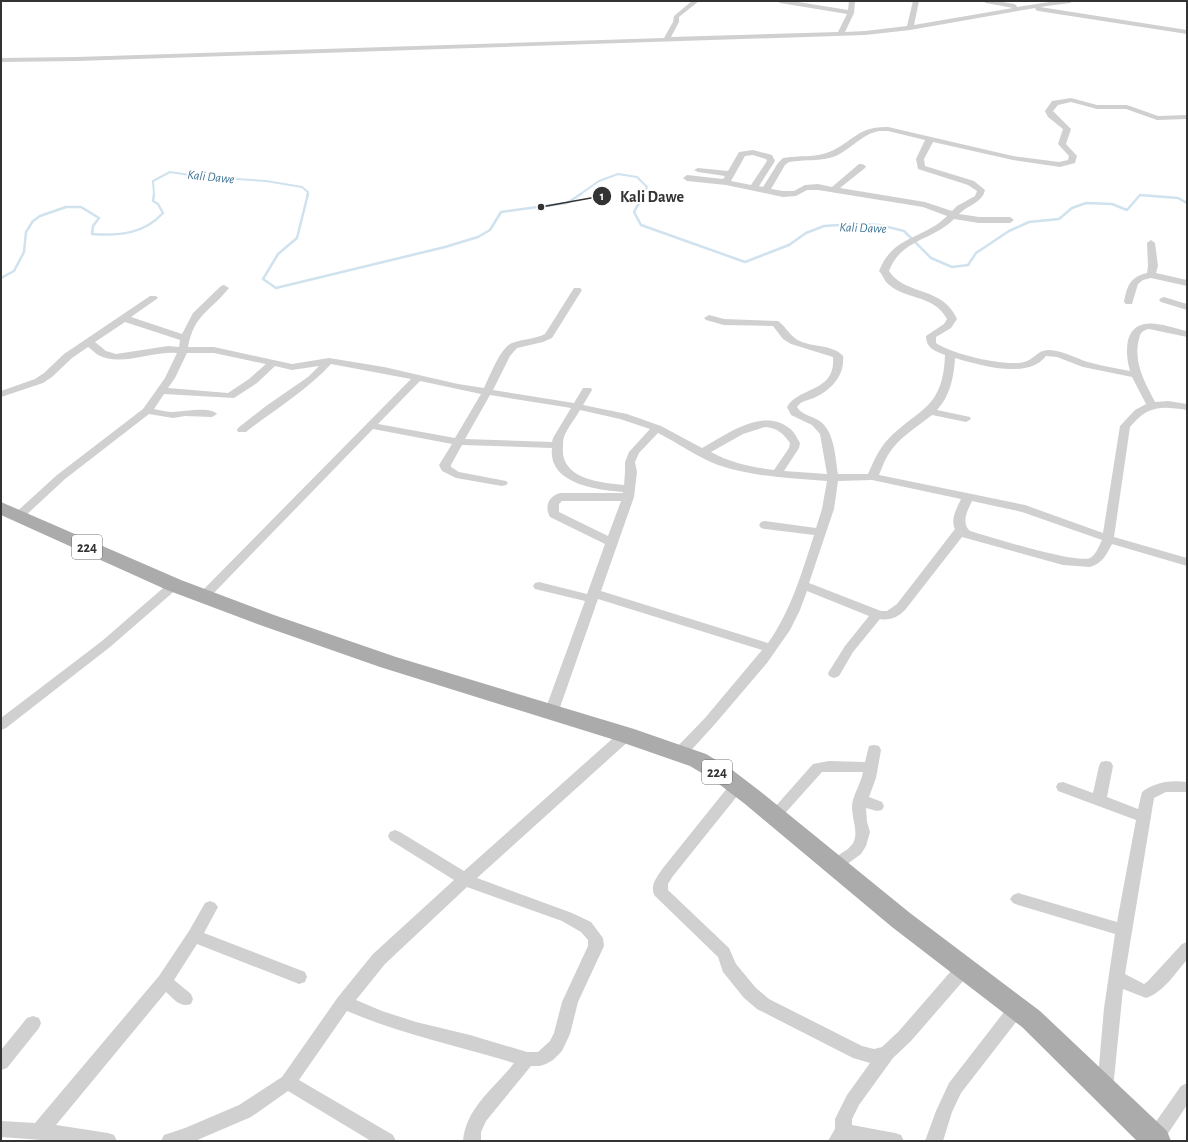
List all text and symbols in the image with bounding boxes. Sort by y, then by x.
water label: Kali Dawe [187,169,235,186]
callout: Kali Dawe [592,182,692,210]
text: Kali Dawe [620,189,685,205]
text: 1 [600,190,604,202]
water label: Kali Dawe [839,221,887,236]
road number: 224 [72,535,102,559]
road number: 224 [702,760,732,784]

